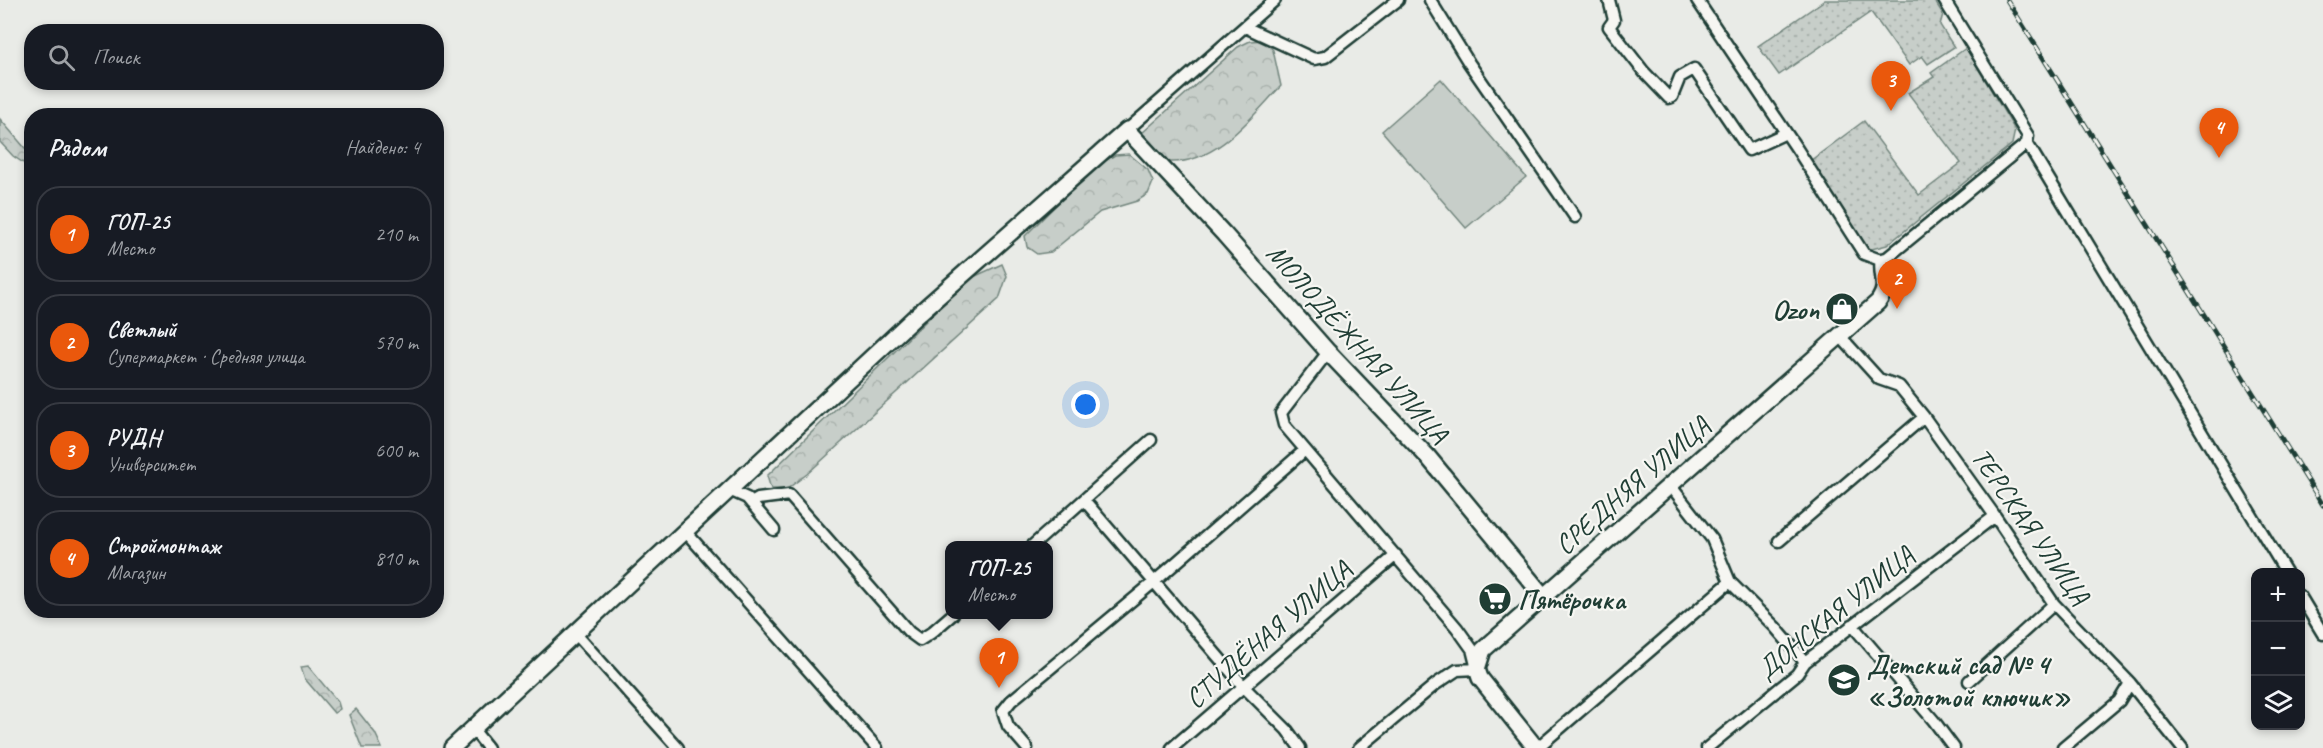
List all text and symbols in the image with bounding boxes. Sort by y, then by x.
search box [24,24,444,90]
icon: search [45,41,78,74]
text: Поиск [93,43,139,71]
pin: 3 [1872,62,1910,111]
pin: 4 [2200,108,2238,158]
text: Рядом [48,131,106,164]
text: Найдено: 4 [345,135,420,160]
text: ГОП-25 [107,208,169,236]
text: 1 [65,222,74,247]
text: 210 m [375,222,418,247]
text: Место [107,236,154,261]
street label: МОЛОДЁЖНАЯ УЛИЦА [1259,236,1457,451]
pin: 2 [1878,260,1916,309]
shop icon: Ozon [1824,291,1860,327]
place label: Ozon [1772,292,1820,327]
text: Светлый [107,316,176,344]
text: 2 [65,330,74,355]
text: 570 m [375,330,418,355]
text: Супермаркет · Средняя улица [107,344,304,369]
your location [1071,390,1100,419]
street label: СРЕДНЯЯ УЛИЦА [1547,407,1717,562]
text: РУДН [107,424,161,452]
text: 3 [65,438,74,463]
text: 600 m [375,438,418,463]
street label: ТЕРСКАЯ УЛИЦА [1964,441,2099,612]
text: Университет [107,452,196,477]
text: Строймонтаж [107,532,221,560]
street label: ДОНСКАЯ УЛИЦА [1749,537,1922,686]
popup [945,541,1053,619]
text: 4 [65,546,74,571]
text: 810 m [375,546,418,571]
street label: СТУДЁНАЯ УЛИЦА [1178,552,1359,716]
text: ГОП-25 [968,554,1030,582]
text: Магазин [107,560,165,585]
map controls [2251,568,2305,730]
button: + [2251,568,2305,622]
supermarket icon: Пятёрочка [1477,581,1513,617]
text: Место [968,582,1015,607]
place label: Пятёрочка [1518,582,1627,617]
button: − [2251,622,2305,676]
pin: 1 [980,638,1018,688]
place label: Детский сад № 4 «Золотой ключик» [1867,647,2071,714]
school or university icon: Детский сад № 4 «Золотой ключик» [1826,662,1862,698]
button: layers [2251,676,2305,730]

